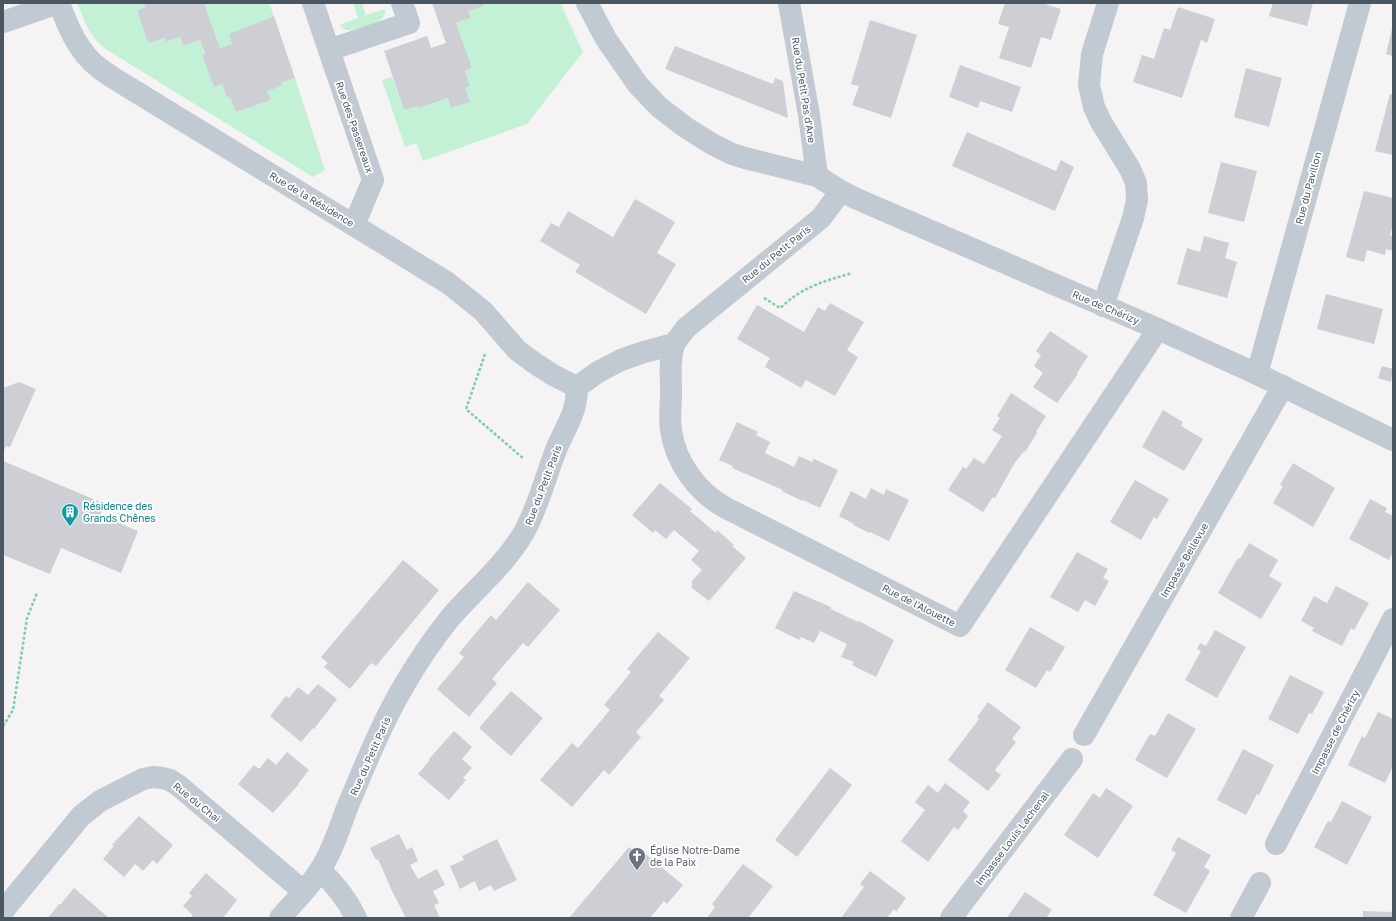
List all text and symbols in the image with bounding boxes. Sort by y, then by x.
street label: Rue du Petit Pas d'Ane [790,36,818,144]
street label: Rue des Passereaux [334,80,376,175]
street label: Rue du Pavillon [1293,151,1323,225]
street label: Rue de la Résidence [268,169,357,229]
street label: Rue du Petit Paris [739,223,813,285]
street label: Rue de Chérizy [1071,288,1142,327]
street label: Rue du Petit Paris [522,443,564,527]
place label: Résidence des Grands Chênes [83,500,156,524]
building icon: Résidence des Grands Chênes [60,502,80,527]
street label: Impasse Bellevue [1158,520,1210,600]
street label: Rue de l'Alouette [880,581,958,629]
street label: Impasse de Chérizy [1308,687,1362,776]
street label: Rue du Petit Paris [347,715,393,797]
street label: Rue du Chai [171,779,223,825]
street label: Impasse Louis Lachenal [973,789,1051,887]
place label: Église Notre-Dame de la Paix [650,844,740,868]
church icon: Église Notre-Dame de la Paix [627,846,647,871]

